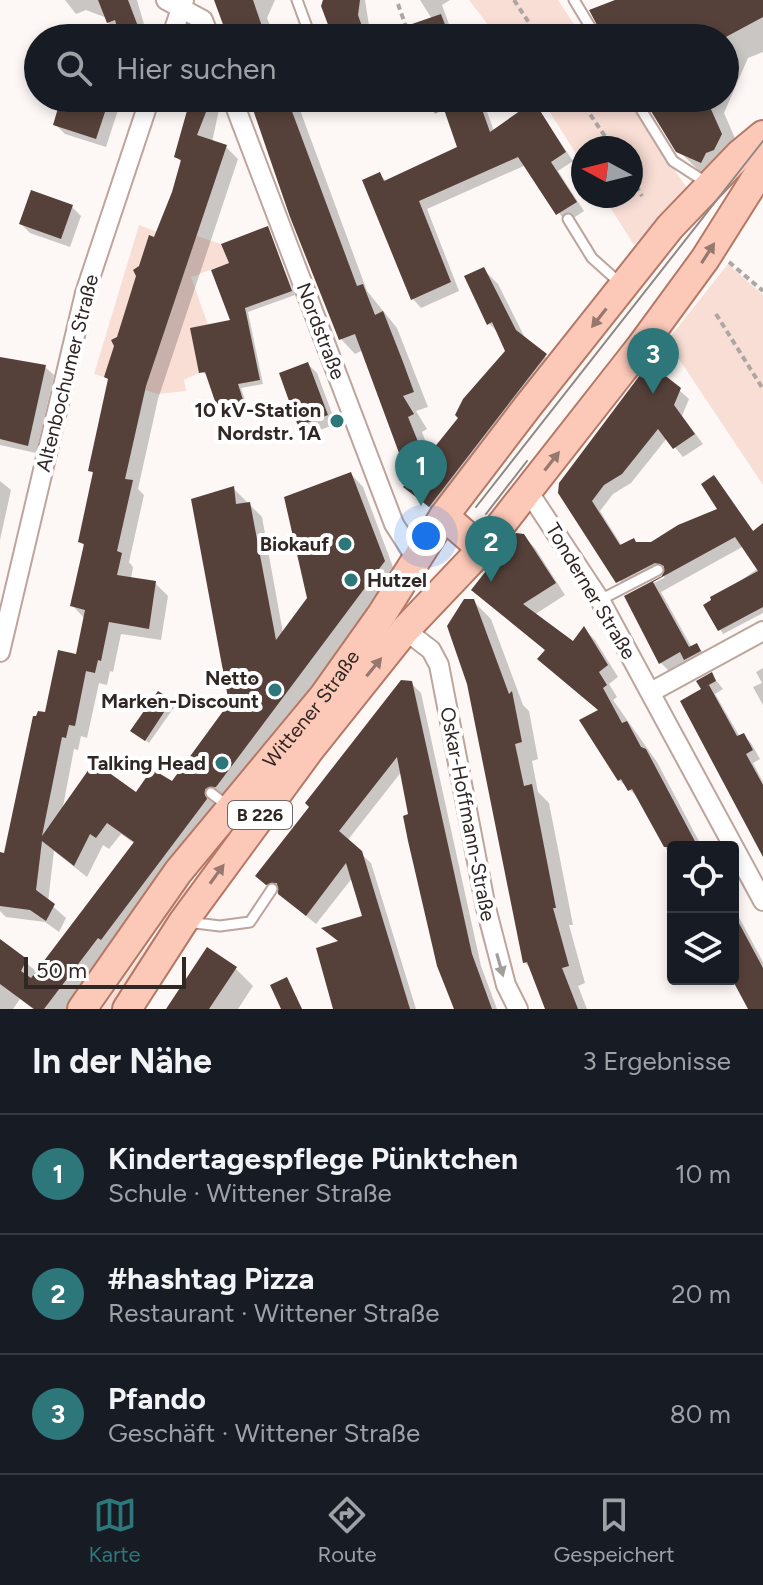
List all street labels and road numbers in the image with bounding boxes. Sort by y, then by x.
street label: Altenbochumer Straße [31,272,103,474]
street label: Nordstraße [292,279,350,383]
street label: Tonderner Straße [541,518,641,664]
street label: Wittener Straße [258,645,365,772]
street label: Oskar-Hoffmann-Straße [435,705,501,923]
road number: B 226 [228,801,292,829]

